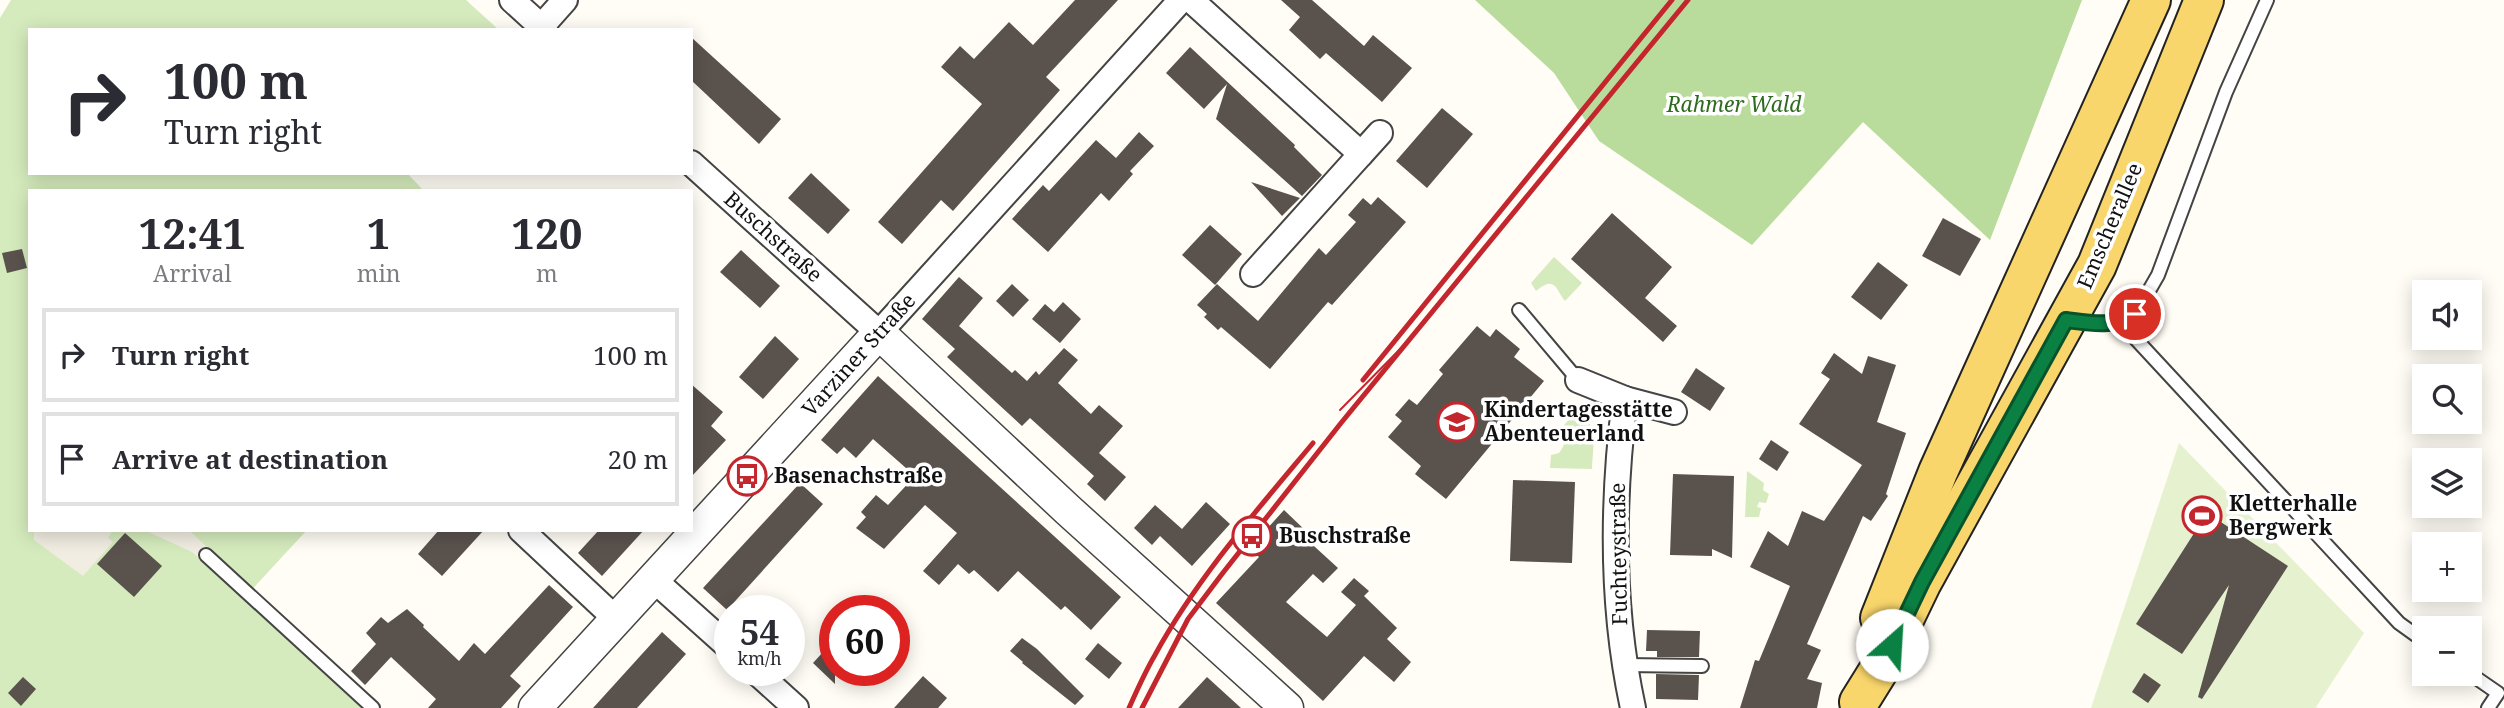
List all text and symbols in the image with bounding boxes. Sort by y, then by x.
text: 100 m [164,47,308,113]
icon: right [49,56,140,147]
park label: Rahmer Wald [1666,90,1802,118]
text: Turn right [164,110,322,153]
street label: Emscherallee [2070,158,2148,293]
street label: Buschstraße [719,185,829,288]
text: 12:41 [139,204,246,261]
text: 1 [367,204,391,261]
text: 120 [511,204,582,261]
text: Arrival [153,257,232,289]
text: min [357,257,401,289]
text: m [536,257,558,289]
map controls [2412,280,2482,686]
button: sound [2412,280,2482,350]
pin [2105,284,2165,344]
street label: Varziner Straße [795,287,921,422]
icon: arrive [2116,295,2154,333]
icon: right [53,336,91,374]
text: Turn right [112,337,249,373]
text: 100 m [593,337,668,373]
button: search [2412,364,2482,434]
place label: Kindertagesstätte Abenteuerland [1484,395,1673,447]
school or university icon: Kindertagesstätte Abenteuerland [1436,401,1478,443]
icon: arrive [53,440,91,478]
text: Arrive at destination [112,441,388,477]
text: 20 m [608,441,668,477]
button: layers [2412,448,2482,518]
bus stop icon: Basenachstraße [726,455,768,497]
place label: Basenachstraße [774,461,943,489]
street label: Fuchteystraße [1603,482,1633,626]
place label: Kletterhalle Bergwerk [2229,489,2357,541]
sports icon: Kletterhalle Bergwerk [2181,495,2223,537]
bus stop icon: Buschstraße [1231,515,1273,557]
place label: Buschstraße [1279,521,1411,549]
button: + [2412,532,2482,602]
speed limit sign: 60 [819,595,910,686]
text: 54 [740,608,779,655]
position arrow [1855,608,1929,682]
button: − [2412,616,2482,686]
text: km/h [737,646,782,670]

